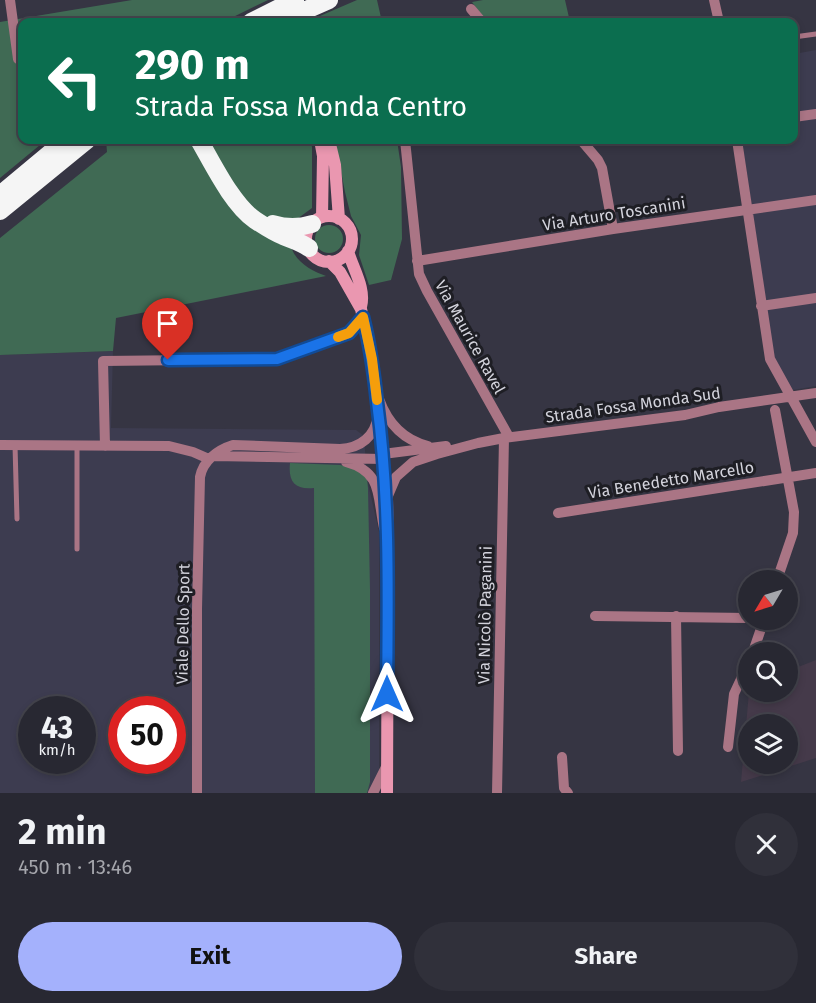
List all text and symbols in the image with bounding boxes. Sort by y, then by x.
text: 290 m [135,40,250,90]
icon: left [36,42,114,120]
text: Strada Fossa Monda Centro [135,91,467,123]
street label: Via Arturo Toscanini [541,193,687,235]
street label: Via Maurice Ravel [431,277,509,397]
pin [142,298,193,360]
icon: arrive [151,307,184,340]
street label: Strada Fossa Monda Sud [544,383,722,427]
street label: Via Benedetto Marcello [587,458,755,502]
street label: Via Nicolò Paganini [474,546,496,684]
street label: Viale Dello Sport [172,563,194,685]
north arrow [738,570,798,630]
map controls [738,570,798,774]
button: search [738,642,798,702]
position arrow [355,662,419,726]
speed limit sign: 50 [108,696,186,774]
text: 43 [41,710,73,746]
button: layers [738,714,798,774]
text: km/h [38,741,76,759]
text: 2 min [18,810,107,854]
button: close [735,813,798,876]
text: 450 m · 13:46 [18,855,132,879]
button: Exit [18,922,402,991]
button: Share [414,922,798,991]

